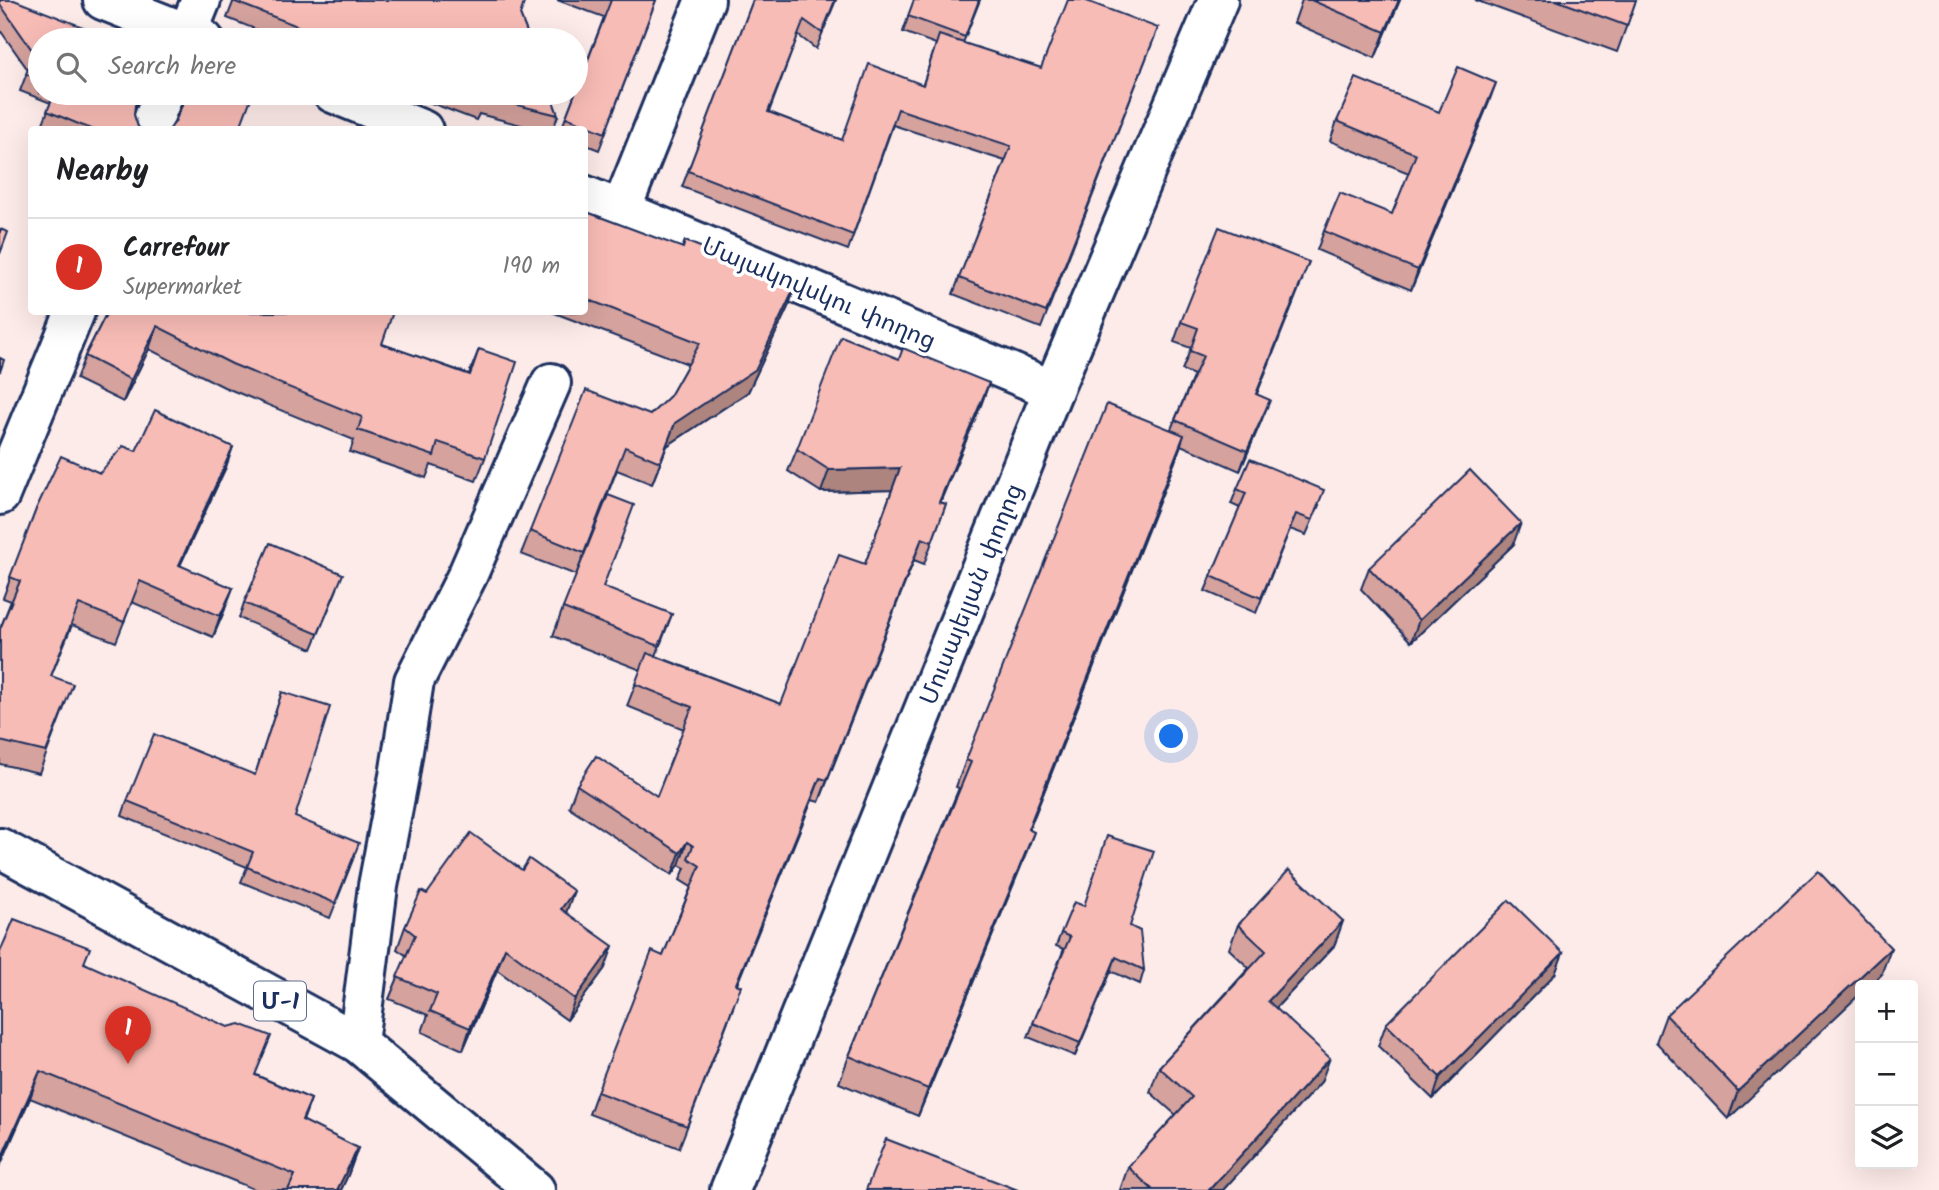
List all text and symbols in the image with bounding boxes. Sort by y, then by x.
search box [28,28,588,105]
text: Search here [108,46,236,88]
icon: search [52,48,90,86]
text: Nearby [56,148,148,196]
street label: Մայակովսկու փողոց [695,227,942,361]
text: Carrefour [123,228,229,270]
text: 1 [76,249,82,285]
text: 190 m [503,249,560,285]
text: Supermarket [123,270,242,306]
street label: Մուսայելյան փողոց [910,478,1035,711]
your location [1154,719,1188,753]
map controls [1855,980,1918,1169]
button: + [1855,980,1918,1043]
road number: Մ-1 [254,982,306,1020]
pin: 1 [105,1006,151,1064]
button: − [1855,1043,1918,1106]
button: layers [1855,1106,1918,1169]

